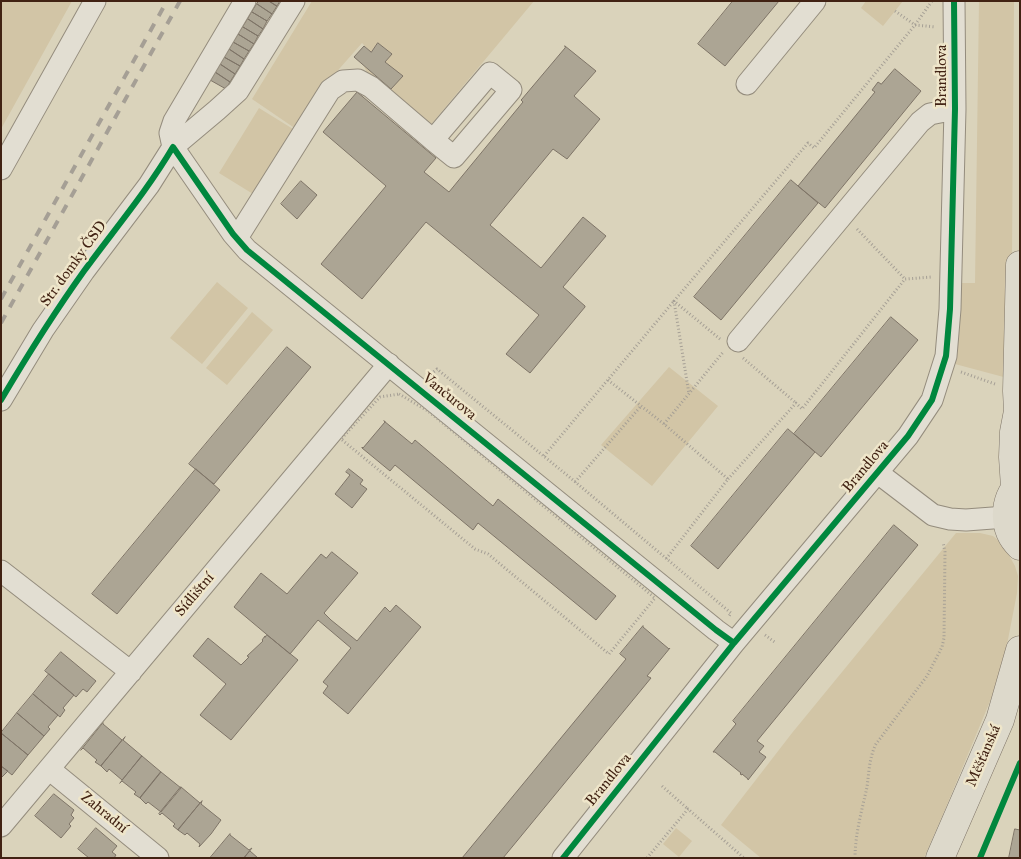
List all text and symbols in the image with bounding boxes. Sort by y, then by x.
street label: Brandlova [933,45,951,107]
street label: Str. domky ČSD [37,218,111,310]
street label: Vančurova [418,370,480,424]
street label: Brandlova [839,437,893,497]
street label: Sídlištní [172,570,218,620]
street label: Měšťanská [963,722,1005,790]
street label: Brandlova [582,750,636,810]
street label: Zahradní [77,788,131,838]

